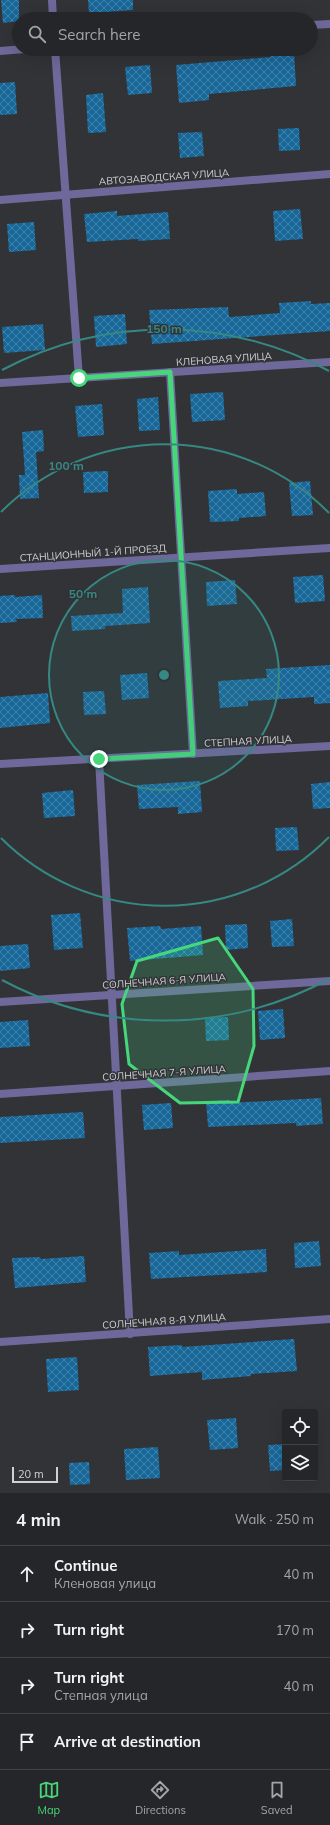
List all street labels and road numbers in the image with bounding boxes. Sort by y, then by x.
street label: АВТОЗАВОДСКАЯ УЛИЦА [98,166,230,188]
street label: КЛЕНОВАЯ УЛИЦА [176,349,273,369]
street label: СТАНЦИОННЫЙ 1-Й ПРОЕЗД [19,541,167,565]
street label: СТЕПНАЯ УЛИЦА [204,732,293,750]
street label: СОЛНЕЧНАЯ 6-Я УЛИЦА [102,970,227,992]
street label: СОЛНЕЧНАЯ 7-Я УЛИЦА [102,1062,227,1084]
street label: СОЛНЕЧНАЯ 8-Я УЛИЦА [102,1310,227,1332]

